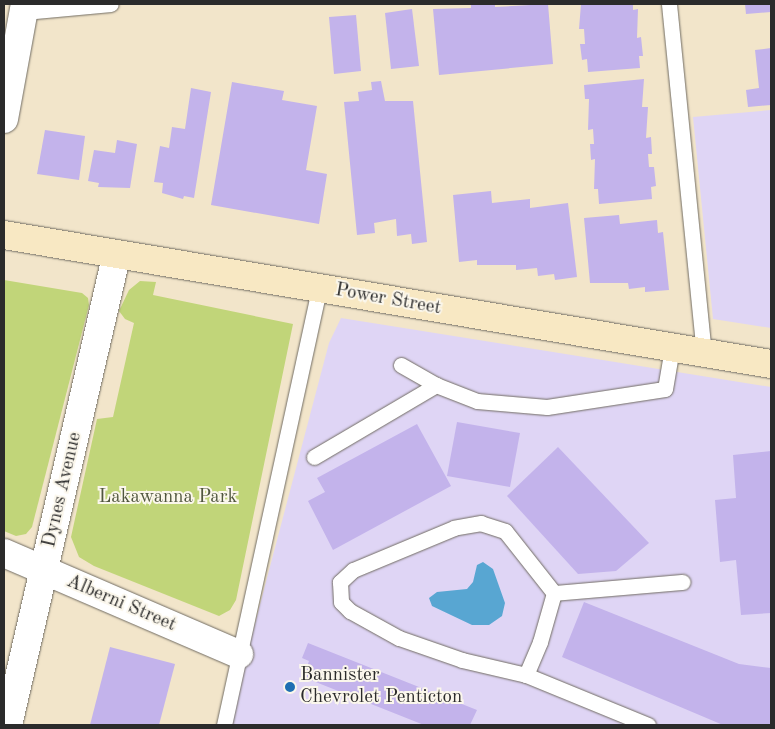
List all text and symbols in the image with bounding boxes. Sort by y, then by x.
street label: Power Street [333,279,443,321]
street label: Dynes Avenue [39,430,87,550]
park label: Lakawanna Park [99,487,237,509]
street label: Alberni Street [63,571,179,637]
place label: Bannister Chevrolet Penticton [300,665,462,709]
marker: Bannister Chevrolet Penticton [284,681,296,693]

